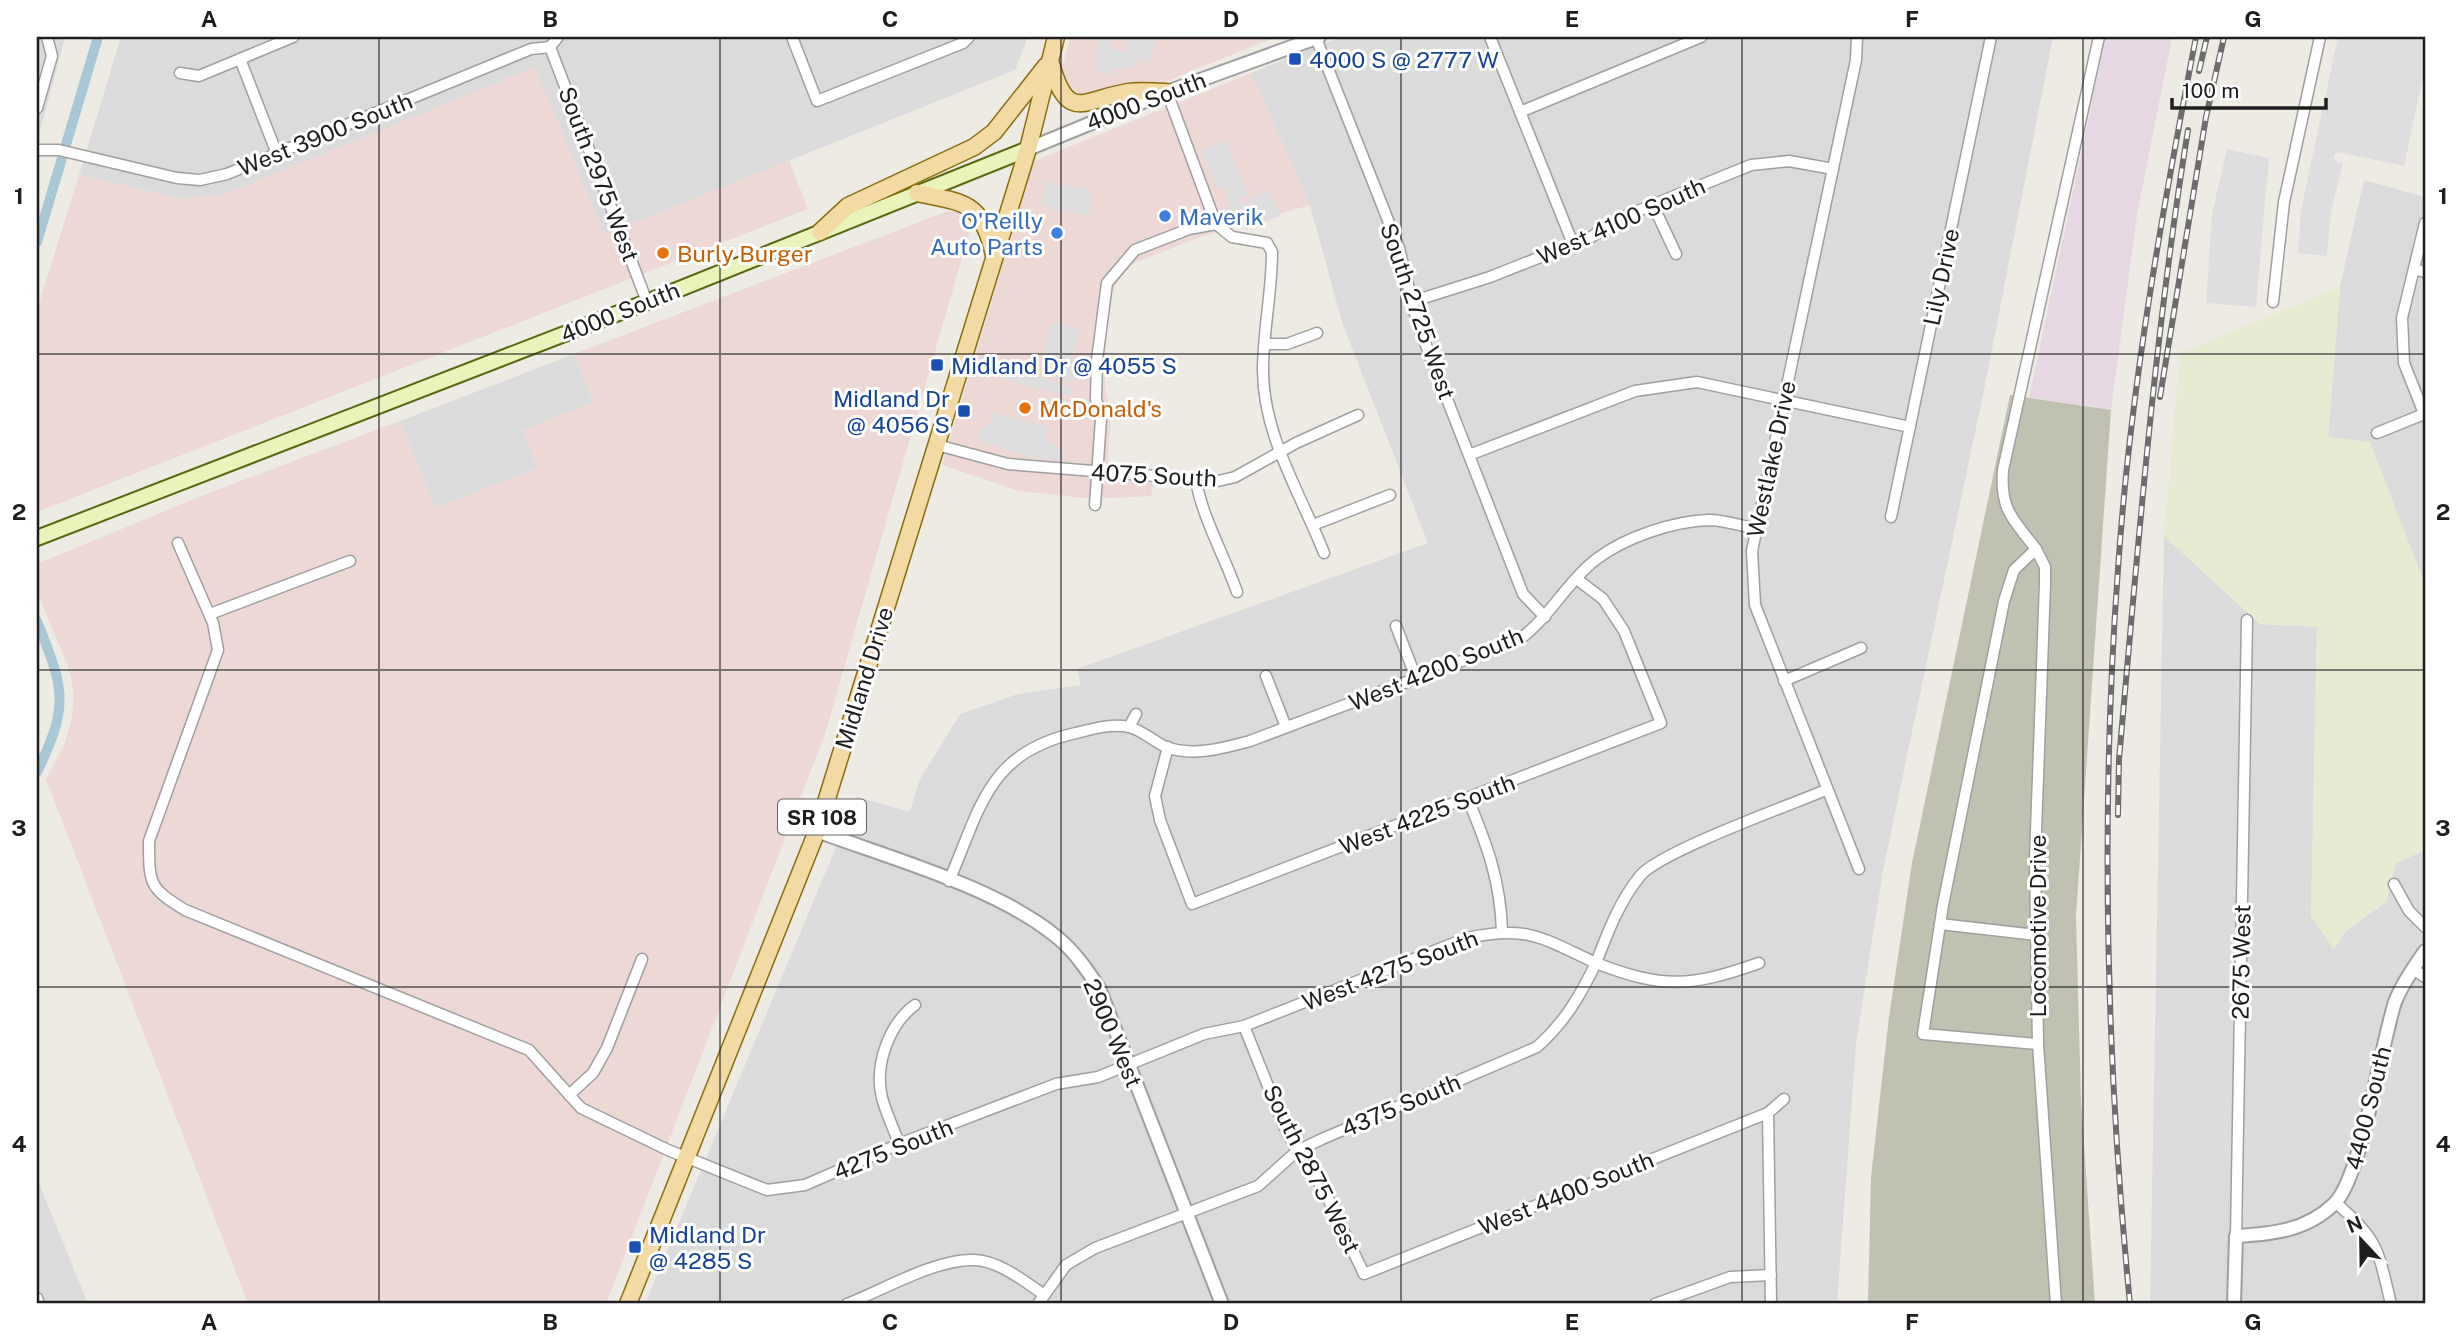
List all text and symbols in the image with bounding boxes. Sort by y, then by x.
text: A [201,5,218,32]
text: B [542,5,558,32]
text: C [882,5,898,32]
text: D [1223,5,1239,32]
text: E [1565,5,1579,32]
text: F [1905,5,1919,32]
text: G [2244,5,2262,32]
place label: 4000 S @ 2777 W [1309,46,1499,73]
marker: 4000 S @ 2777 W [1287,51,1303,67]
street label: 4000 South [1082,66,1210,136]
scale bar [2172,66,2326,110]
text: 100 m [2182,78,2239,103]
street label: South 2975 West [553,83,645,265]
street label: West 3900 South [234,87,416,181]
street label: West 4100 South [1533,172,1709,270]
text: 1 [14,182,24,209]
text: 1 [2438,182,2448,209]
place label: Maverik [1179,203,1264,230]
place label: O'Reilly Auto Parts [930,207,1043,260]
marker: Maverik [1157,208,1173,224]
street label: South 2725 West [1375,219,1461,403]
marker: O'Reilly Auto Parts [1049,225,1065,241]
street label: Lily Drive [1918,226,1964,328]
place label: Burly Burger [677,240,813,267]
marker: Burly Burger [655,245,671,261]
street label: 4000 South [557,276,683,348]
place label: Midland Dr @ 4055 S [951,352,1177,379]
marker: Midland Dr @ 4055 S [929,357,945,373]
street label: Westlake Drive [1741,378,1801,540]
place label: Midland Dr @ 4056 S [833,385,950,438]
place label: McDonald's [1039,395,1162,422]
marker: McDonald's [1017,400,1033,416]
marker: Midland Dr @ 4056 S [956,403,972,419]
street label: 4075 South [1090,458,1218,492]
text: 2 [12,498,26,525]
text: 2 [2436,498,2450,525]
street label: Midland Drive [830,604,898,752]
street label: West 4200 South [1345,622,1527,716]
street label: West 4225 South [1335,768,1519,860]
road number: SR 108 [778,800,866,834]
text: 3 [11,814,27,841]
text: 3 [2435,814,2451,841]
street label: Locomotive Drive [2024,834,2051,1018]
street label: 2675 West [2226,904,2256,1020]
street label: West 4275 South [1298,924,1482,1016]
street label: 2900 West [1078,975,1148,1091]
street label: 4400 South [2340,1043,2396,1173]
street label: 4375 South [1337,1068,1465,1142]
street label: South 2875 West [1258,1080,1366,1258]
street label: 4275 South [829,1113,957,1185]
text: 4 [11,1130,27,1157]
text: 4 [2435,1130,2451,1157]
street label: West 4400 South [1475,1146,1657,1240]
north arrow [2326,1204,2396,1274]
text: N [2344,1211,2366,1237]
place label: Midland Dr @ 4285 S [649,1221,766,1274]
marker: Midland Dr @ 4285 S [627,1239,643,1255]
text: A [201,1308,218,1335]
text: B [542,1308,558,1335]
text: C [882,1308,898,1335]
text: D [1223,1308,1239,1335]
text: E [1565,1308,1579,1335]
text: F [1905,1308,1919,1335]
text: G [2244,1308,2262,1335]

